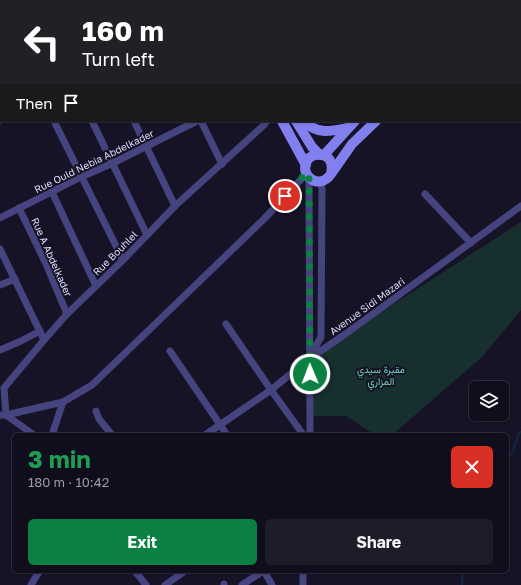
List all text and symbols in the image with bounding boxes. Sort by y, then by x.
text: 160 m [82,14,164,47]
icon: left [16,16,68,68]
text: Turn left [82,48,155,70]
icon: arrive [60,92,82,114]
text: Then [16,94,52,112]
street label: Rue Ould Nebia Abdelkader [32,127,156,195]
pin [268,179,302,213]
icon: arrive [274,185,296,207]
street label: Rue A Abdelkader [29,216,75,298]
street label: Rue Bouhlel [90,228,140,278]
street label: Avenue Sidi Mazari [327,275,407,337]
position arrow [289,353,331,395]
park label: مقبرة سيدي المزاري [357,363,405,390]
map controls [469,381,509,421]
button: layers [469,381,509,421]
text: 3 min [28,444,91,473]
button: close [451,446,493,488]
text: 180 m · 10:42 [28,474,109,490]
button: Exit [28,519,257,565]
button: Share [265,519,493,565]

